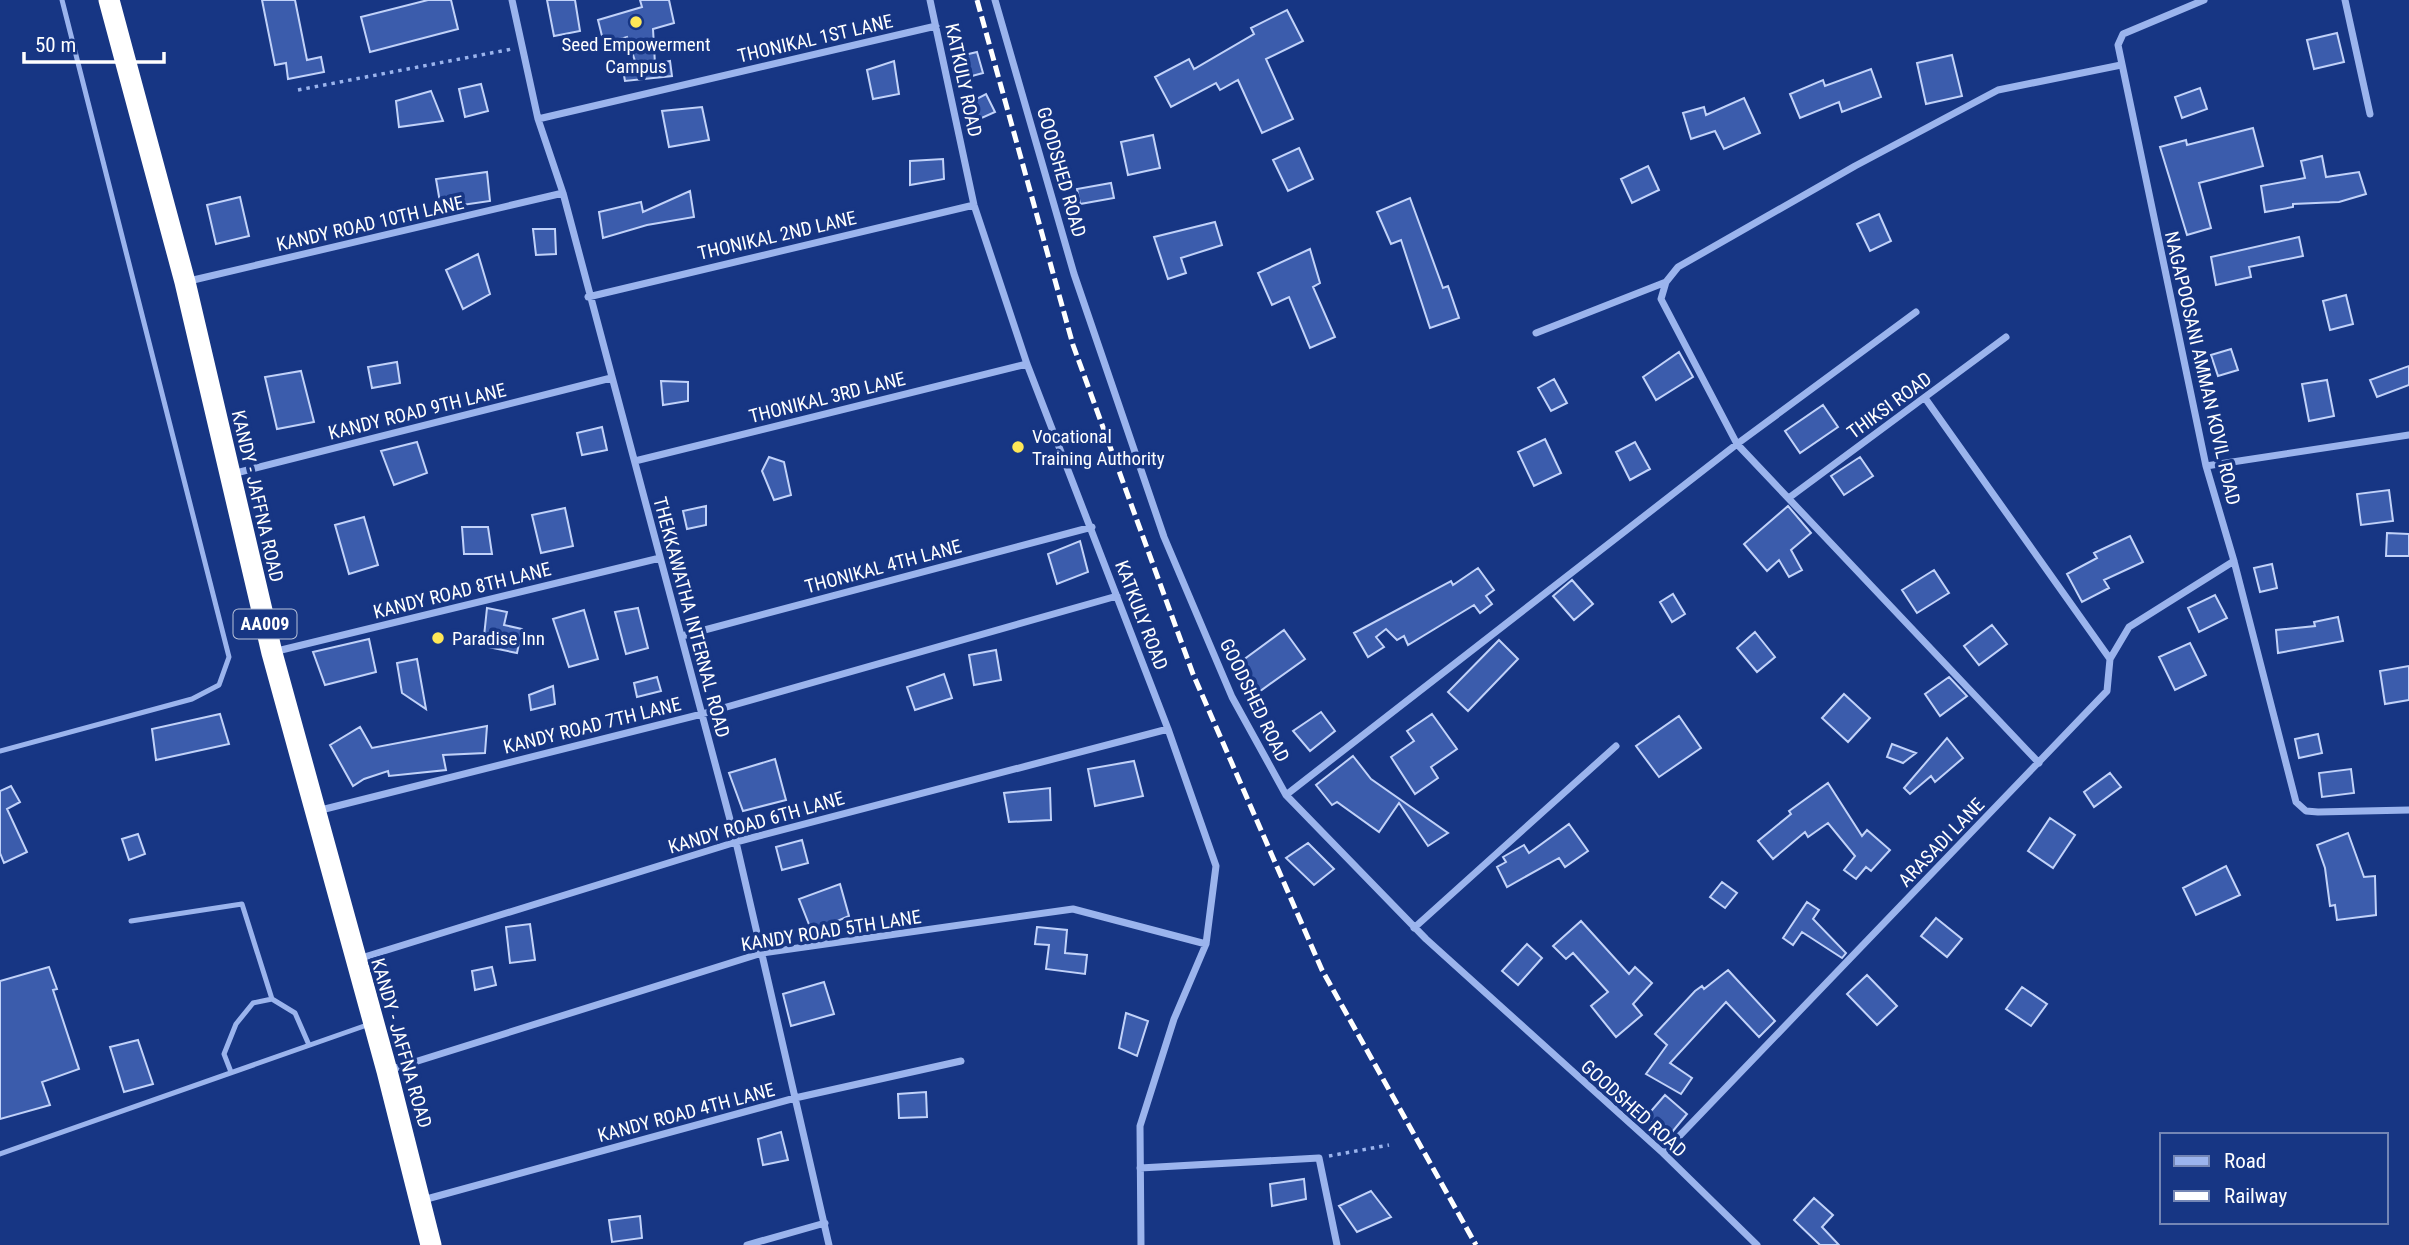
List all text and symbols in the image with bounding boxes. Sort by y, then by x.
street label: THONIKAL 1ST LANE [735,9,895,68]
marker: Seed Empowerment Campus [628,14,644,30]
scale bar [24,21,164,65]
street label: KATKULY ROAD [940,21,987,139]
text: 50 m [35,33,76,57]
place label: Seed Empowerment Campus [561,33,711,78]
street label: GOODSHED ROAD [1032,104,1091,240]
street label: KANDY ROAD 10TH LANE [274,191,466,256]
street label: THONIKAL 2ND LANE [696,206,859,265]
street label: NAGAPOOSANI AMMAN KOVIL ROAD [2160,229,2245,507]
street label: THONIKAL 3RD LANE [747,367,908,428]
street label: THIKSI ROAD [1843,367,1936,444]
street label: KANDY ROAD 9TH LANE [326,378,508,445]
street label: KANDY - JAFFNA ROAD [227,408,288,584]
place label: Vocational Training Authority [1032,425,1165,470]
marker: Vocational Training Authority [1010,439,1026,455]
street label: THEKKAWATHA INTERNAL ROAD [648,494,735,740]
street label: THONIKAL 4TH LANE [802,535,964,598]
street label: KANDY ROAD 8TH LANE [371,557,553,624]
street label: KATKULY ROAD [1110,557,1173,673]
road number: AA009 [233,610,296,638]
place label: Paradise Inn [452,627,545,650]
marker: Paradise Inn [430,630,446,646]
street label: GOODSHED ROAD [1215,635,1294,766]
street label: KANDY ROAD 7TH LANE [501,692,683,759]
street label: KANDY ROAD 6TH LANE [665,786,847,859]
street label: ARASADI LANE [1893,793,1989,891]
street label: KANDY ROAD 5TH LANE [739,905,923,956]
street label: KANDY - JAFFNA ROAD [366,956,437,1131]
street label: GOODSHED ROAD [1576,1055,1691,1162]
street label: KANDY ROAD 4TH LANE [595,1078,777,1147]
legend [2160,1133,2388,1224]
text: Road [2224,1149,2266,1173]
text: Railway [2224,1184,2287,1208]

